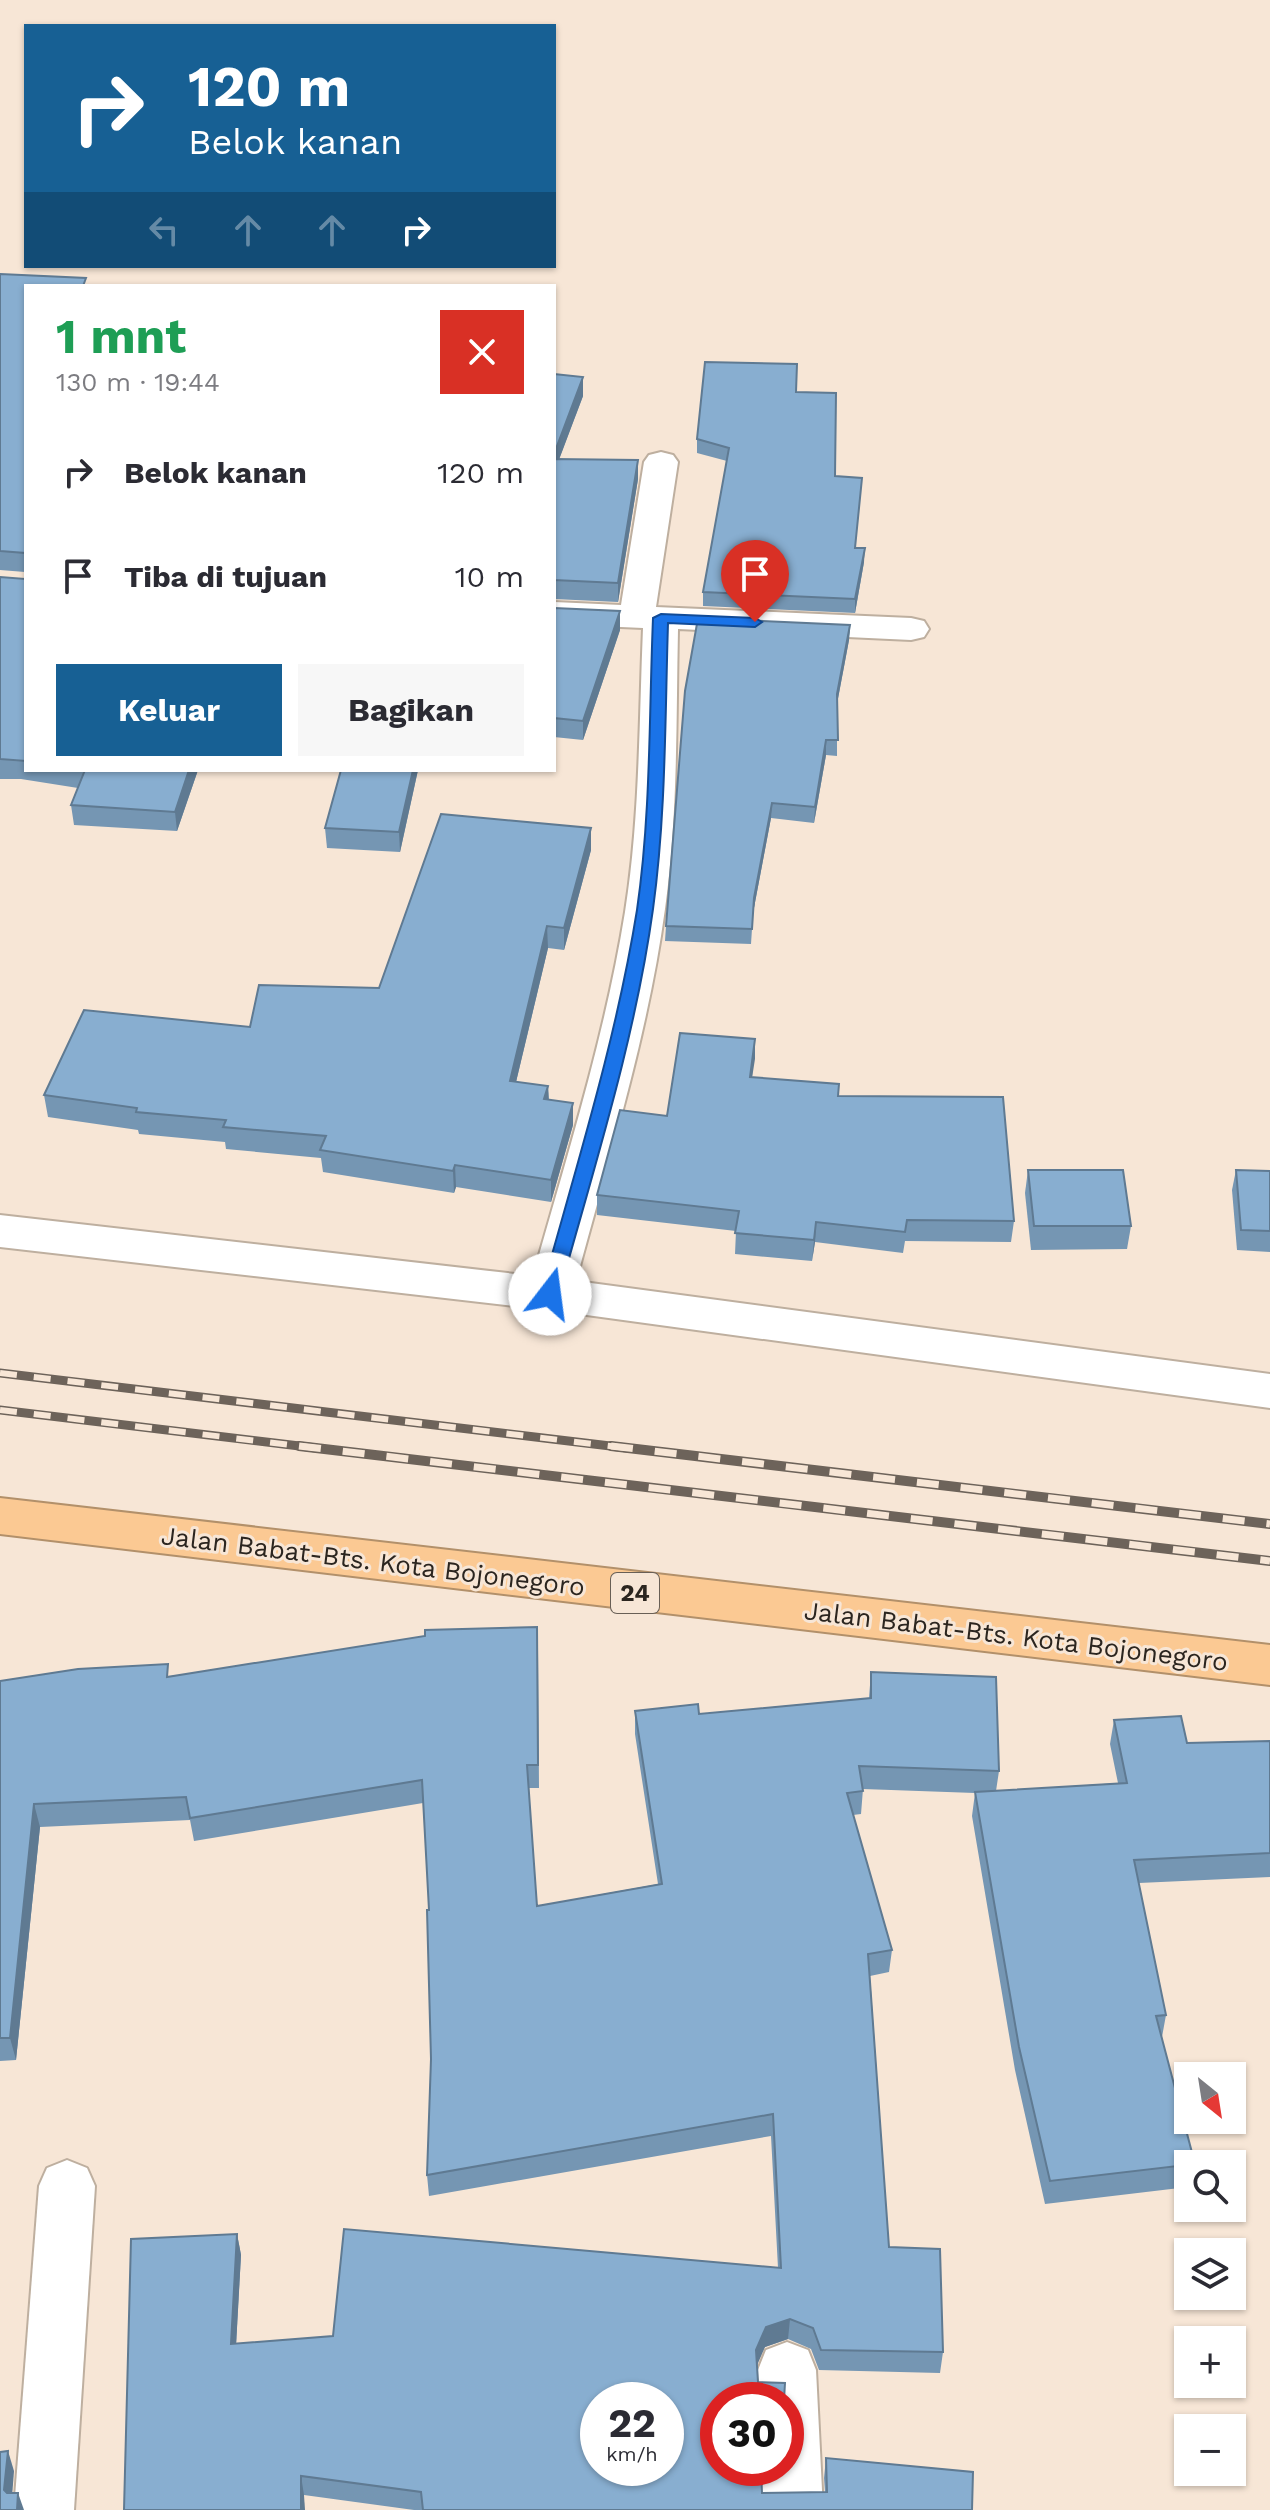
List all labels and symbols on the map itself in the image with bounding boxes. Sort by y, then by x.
pin [721,540,789,622]
position arrow [508,1252,592,1336]
street label: Jalan Babat-Bts. Kota Bojonegoro [159,1520,587,1602]
road number: 24 [611,1573,659,1613]
street label: Jalan Babat-Bts. Kota Bojonegoro [802,1595,1230,1677]
north arrow [1174,2062,1246,2134]
speed limit sign: 30 [700,2382,804,2486]

